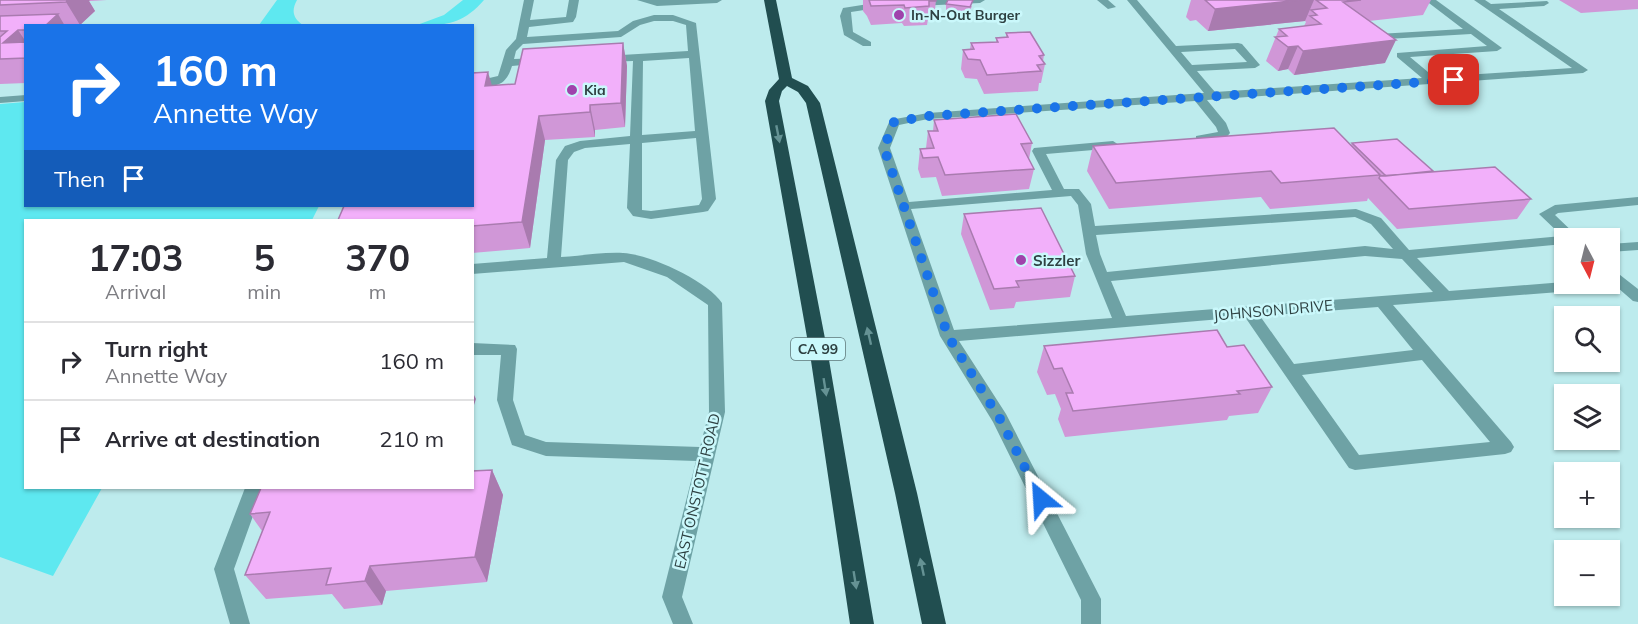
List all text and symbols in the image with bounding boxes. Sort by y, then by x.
place label: In-N-Out Burger [911,6,1021,24]
marker: In-N-Out Burger [892,8,906,22]
text: 160 m [153,44,278,97]
icon: right [54,48,132,126]
pin [1428,54,1479,105]
icon: arrive [1437,63,1470,96]
place label: Kia [584,81,606,99]
marker: Kia [565,83,579,97]
text: Annette Way [153,96,318,130]
one-way arrow [774,124,783,143]
icon: arrive [117,162,150,195]
text: Then [54,165,105,193]
north arrow [1554,228,1620,294]
map controls [1554,228,1620,606]
text: 17:03 [88,235,183,280]
text: 5 [253,235,275,280]
text: 370 [345,235,410,280]
place label: Sizzler [1033,251,1081,270]
marker: Sizzler [1014,253,1028,267]
text: Arrival [105,279,166,304]
text: min [247,279,281,304]
text: m [369,279,386,304]
street label: JOHNSON DRIVE [1212,295,1334,325]
button: search [1554,306,1620,372]
one-way arrow [864,326,873,345]
text: Turn right [105,335,208,363]
road number: CA 99 [791,338,845,360]
icon: right [54,345,87,378]
text: 160 m [379,347,444,375]
text: Annette Way [105,363,227,388]
one-way arrow [820,378,829,397]
button: layers [1554,384,1620,450]
street label: EAST ONSTOTT ROAD [670,411,724,571]
icon: arrive [54,423,87,456]
text: Arrive at destination [105,425,320,453]
text: 210 m [379,425,444,453]
button: + [1554,462,1620,528]
position arrow [1009,467,1073,531]
button: − [1554,540,1620,606]
one-way arrow [917,557,926,576]
one-way arrow [851,571,860,590]

